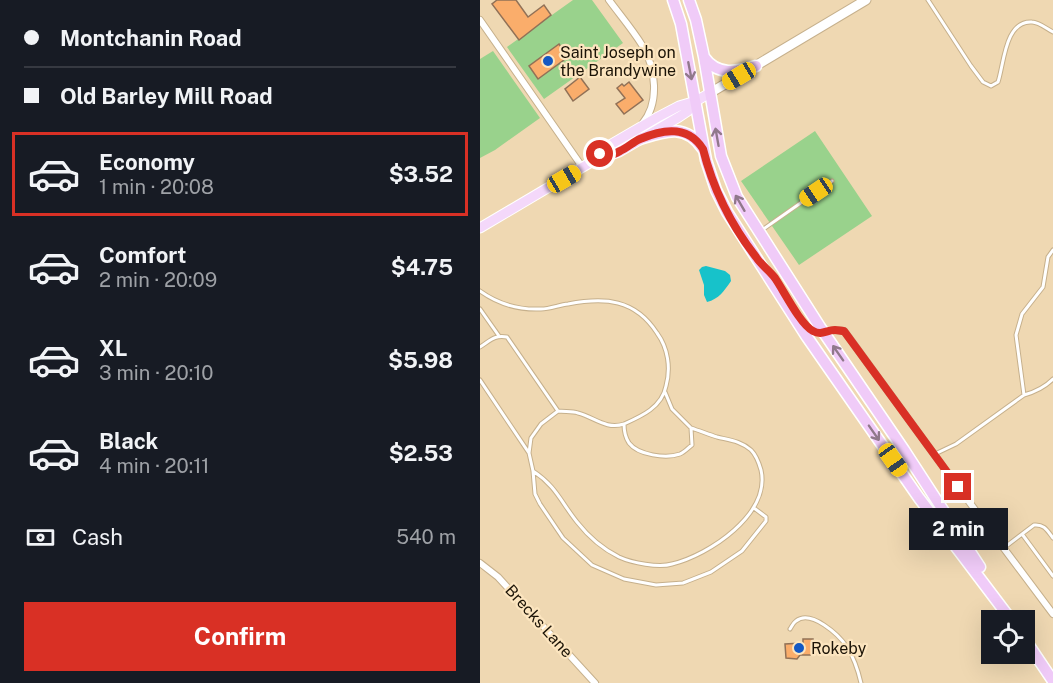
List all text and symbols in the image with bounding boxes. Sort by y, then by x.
text: Montchanin Road [60,25,242,51]
place label: Saint Joseph on the Brandywine [560,43,676,80]
marker: Saint Joseph on the Brandywine [541,54,555,68]
car [719,59,759,93]
one-way arrow [685,60,696,80]
text: Old Barley Mill Road [60,83,273,109]
one-way arrow [712,128,723,147]
route start [586,140,613,167]
icon: car [27,147,81,201]
text: Economy [99,149,195,175]
text: $3.52 [389,161,453,187]
car [544,162,584,196]
car [796,174,836,210]
text: 1 min · 20:08 [99,175,214,199]
one-way arrow [734,195,746,212]
icon: car [27,240,81,294]
text: Comfort [99,242,186,268]
text: $4.75 [391,254,453,280]
text: 2 min · 20:09 [99,268,217,292]
icon: car [27,333,81,387]
text: XL [99,335,127,361]
one-way arrow [832,345,844,362]
text: $5.98 [388,347,453,373]
text: 3 min · 20:10 [99,361,214,385]
one-way arrow [868,424,880,440]
icon: car [27,426,81,480]
text: Black [99,428,158,454]
text: $2.53 [389,440,453,466]
car [875,440,911,480]
text: 4 min · 20:11 [99,454,209,478]
route end [944,473,971,500]
callout: 2 min [908,508,1008,550]
text: 2 min [932,517,985,541]
icon: cash [24,521,57,554]
text: Cash [72,524,123,550]
text: 540 m [396,525,456,549]
street label: Brecks Lane [501,581,577,661]
button: Confirm [24,602,456,671]
map controls [981,610,1035,664]
button: locate [981,610,1035,664]
place label: Rokeby [811,639,867,658]
marker: Rokeby [792,641,806,655]

